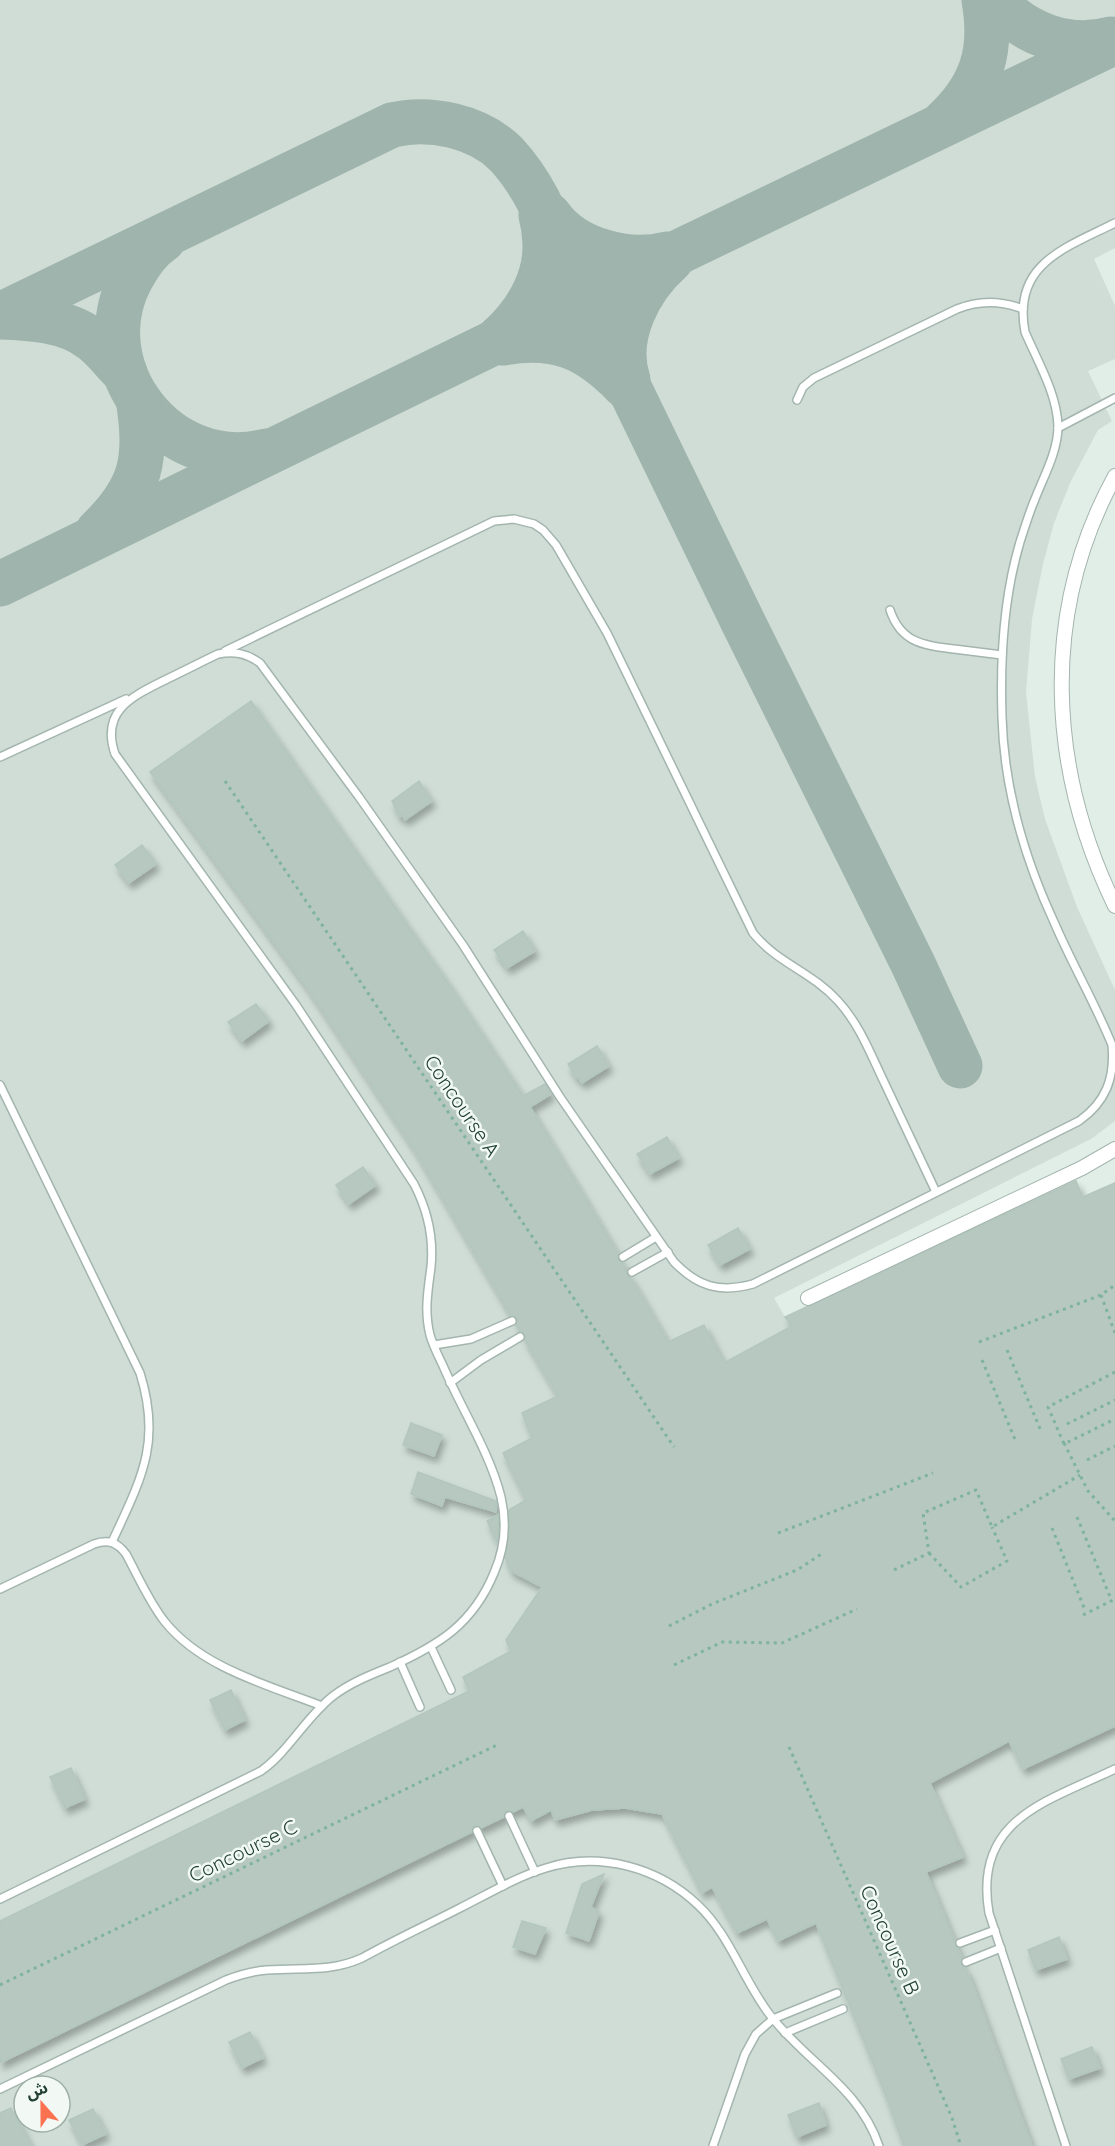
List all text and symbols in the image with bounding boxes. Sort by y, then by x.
street label: Concourse A [419,1050,506,1161]
street label: Concourse C [185,1814,301,1888]
street label: Concourse B [855,1881,926,1999]
north arrow [12,2074,72,2134]
text: ش [23,2077,51,2103]

